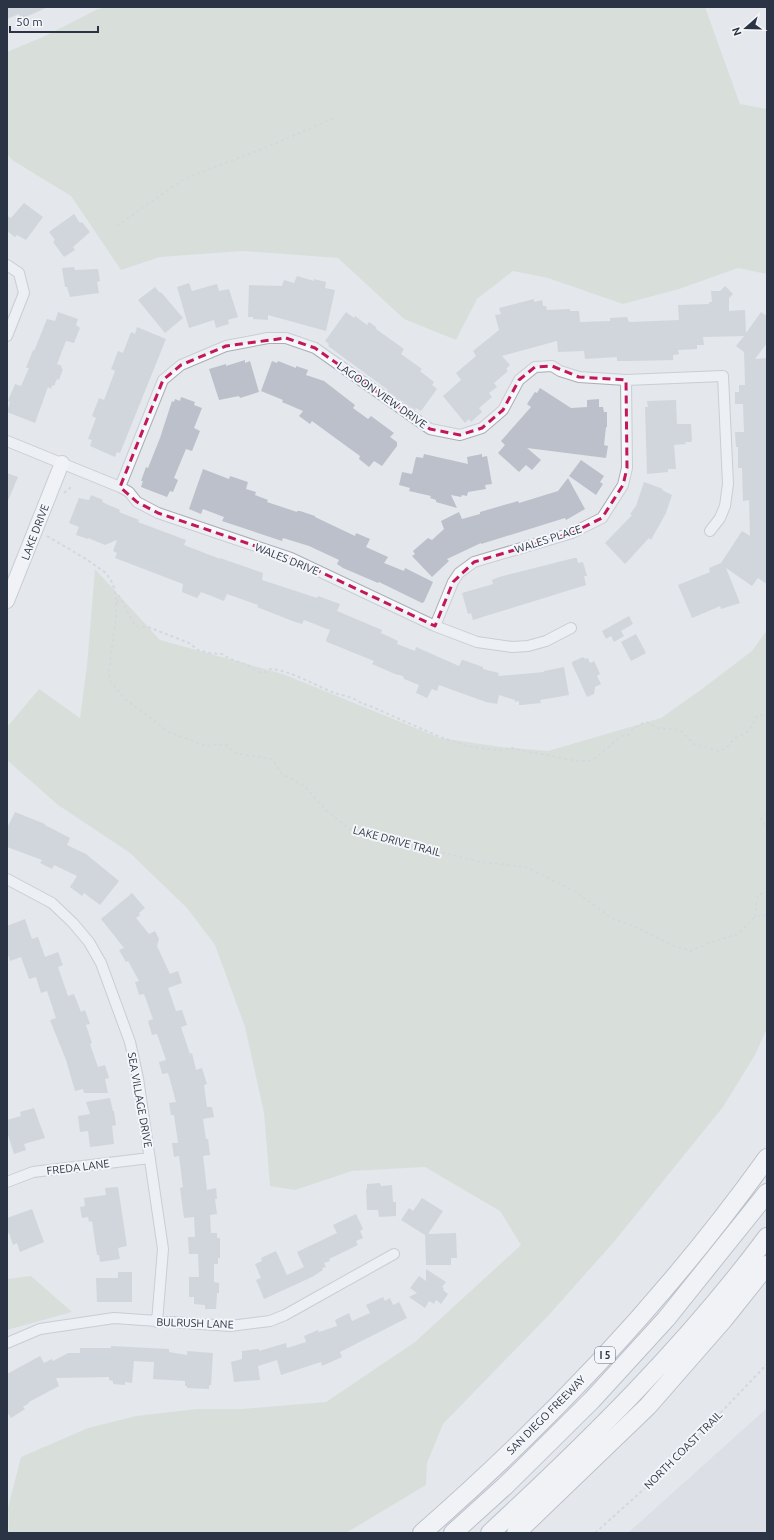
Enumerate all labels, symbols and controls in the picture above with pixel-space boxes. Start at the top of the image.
scale bar [10,8,98,34]
north arrow [726,8,766,48]
text: 50 m [16,15,43,28]
text: N [730,26,744,37]
street label: LAGOON VIEW DRIVE [335,359,429,431]
street label: LAKE DRIVE [19,502,51,562]
street label: WALES PLACE [513,523,583,555]
street label: WALES DRIVE [253,541,321,577]
street label: LAKE DRIVE TRAIL [352,824,443,859]
street label: SEA VILLAGE DRIVE [126,1051,154,1149]
street label: FREDA LANE [46,1157,110,1177]
street label: BULRUSH LANE [156,1316,234,1330]
road number: I 5 [595,1347,615,1363]
street label: SAN DIEGO FREEWAY [504,1373,588,1457]
street label: NORTH COAST TRAIL [642,1408,725,1491]

